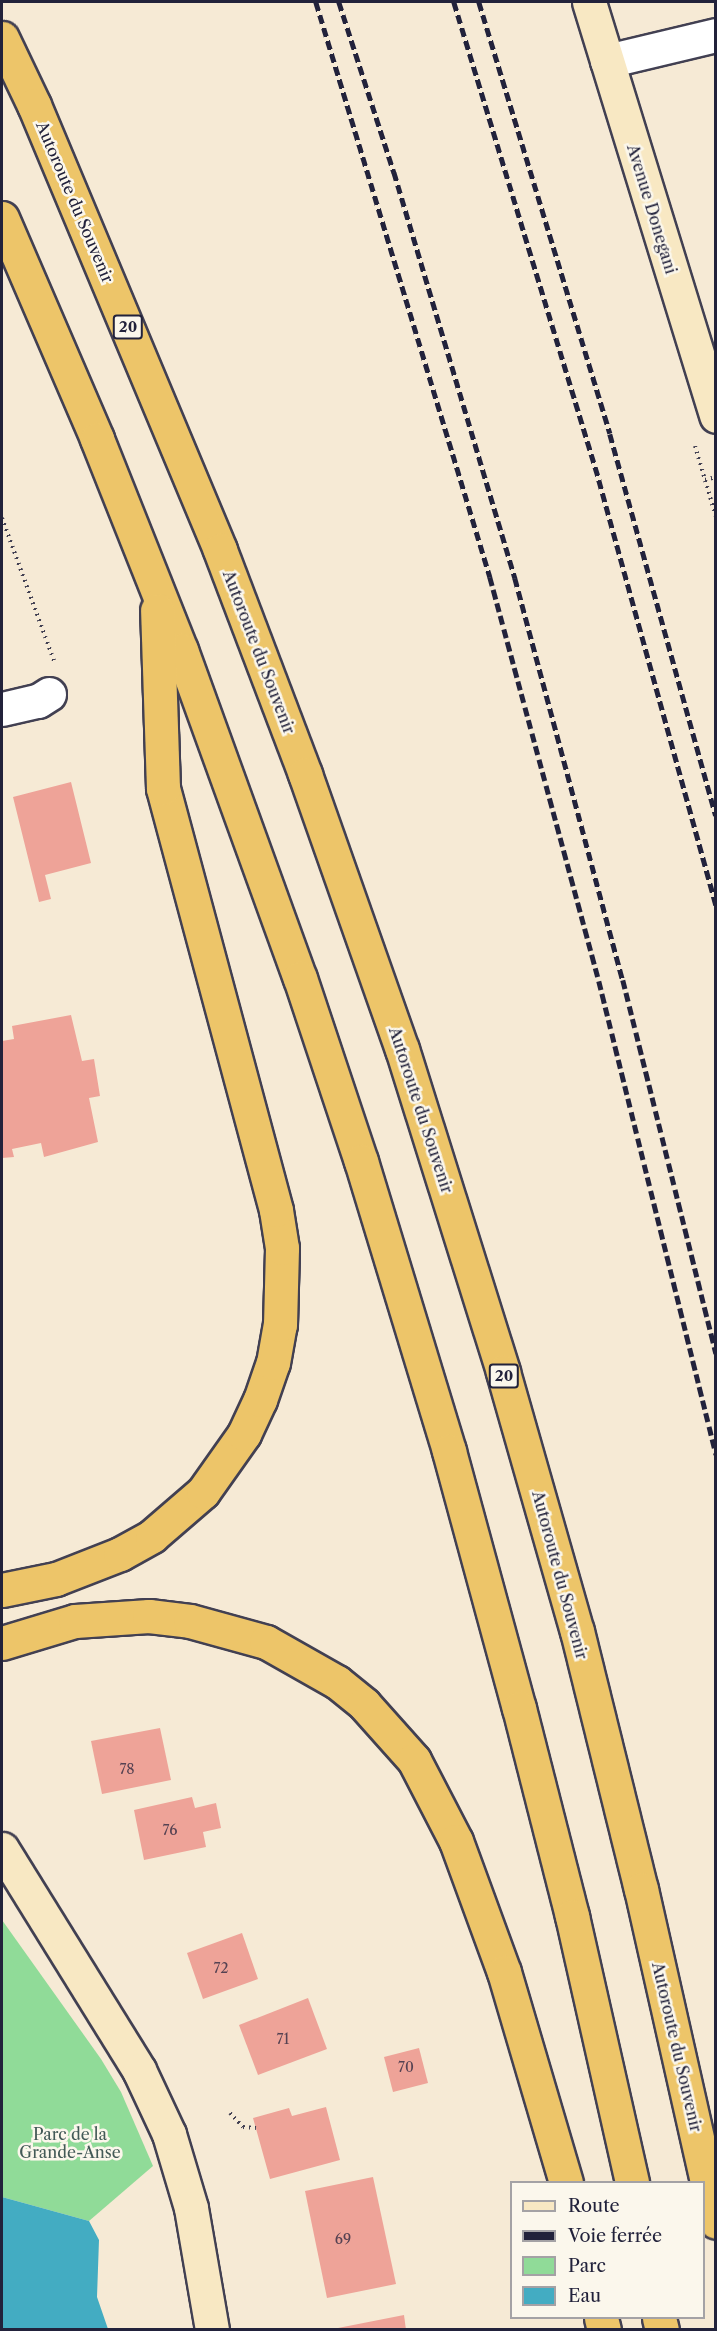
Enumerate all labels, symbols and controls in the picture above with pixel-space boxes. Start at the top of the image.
street label: Autoroute du Souvenir [32,118,118,286]
street label: Avenue Donegani [623,142,681,276]
road number: 20 [112,315,144,339]
street label: Autoroute du Souvenir [219,567,299,737]
street label: Autoroute du Souvenir [385,1024,457,1196]
road number: 20 [488,1364,520,1388]
street label: Autoroute du Souvenir [528,1489,592,1661]
house number: 78 [119,1761,135,1777]
house number: 76 [163,1822,177,1838]
house number: 72 [214,1960,228,1976]
street label: Autoroute du Souvenir [648,1960,706,2134]
house number: 71 [277,2031,289,2047]
house number: 70 [398,2059,414,2075]
park label: Parc de la Grande-Anse [19,2124,121,2162]
legend [510,2181,705,2319]
text: Route [568,2195,620,2217]
text: Voie ferrée [568,2225,662,2247]
house number: 69 [335,2231,351,2247]
text: Parc [568,2255,606,2277]
text: Eau [568,2285,601,2307]

